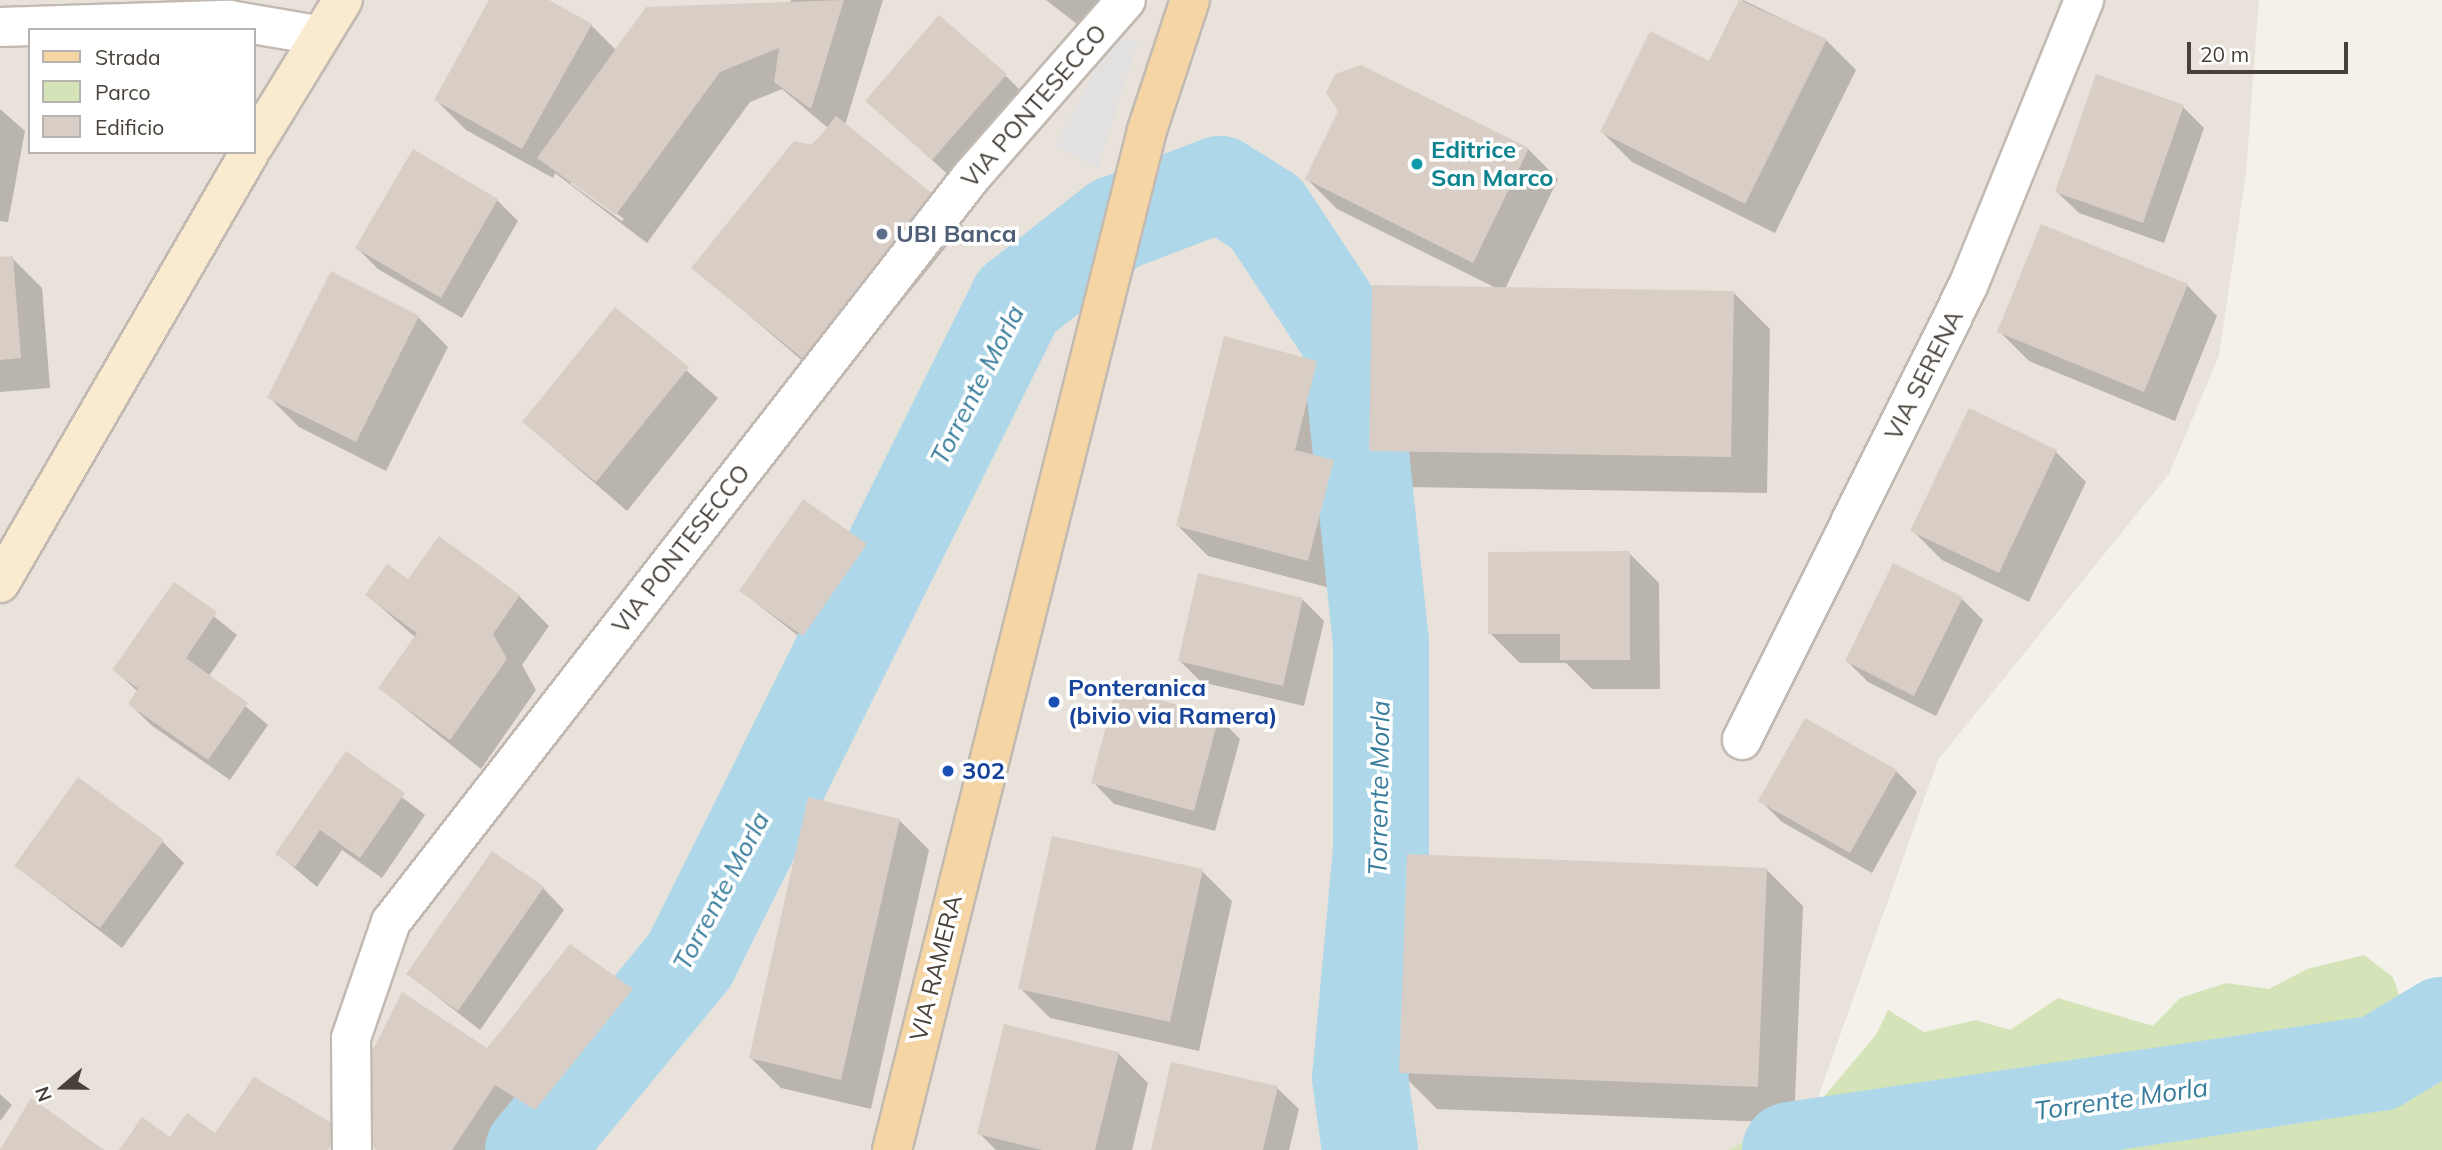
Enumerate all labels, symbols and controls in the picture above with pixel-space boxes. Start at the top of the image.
street label: VIA PONTESECCO [955,19,1113,193]
legend [28,28,256,154]
scale bar [2190,28,2351,72]
text: 20 m [2200,41,2249,67]
text: Strada [95,44,161,70]
text: Parco [95,79,150,105]
text: Edificio [95,114,164,140]
place label: Editrice San Marco [1431,136,1553,192]
marker: Editrice San Marco [1409,156,1425,172]
place label: UBI Banca [896,220,1017,248]
marker: UBI Banca [874,226,890,242]
water label: Torrente Morla [923,300,1031,470]
street label: VIA SERENA [1879,305,1969,445]
street label: VIA PONTESECCO [606,459,756,639]
place label: Ponteranica (bivio via Ramera) [1068,674,1278,730]
marker: Ponteranica (bivio via Ramera) [1046,694,1062,710]
water label: Torrente Morla [1362,700,1396,876]
place label: 302 [962,757,1005,785]
marker: 302 [940,763,956,779]
water label: Torrente Morla [666,806,776,976]
street label: VIA RAMERA [904,892,968,1044]
north arrow [28,1052,98,1122]
water label: Torrente Morla [2032,1071,2210,1127]
text: N [30,1083,57,1105]

